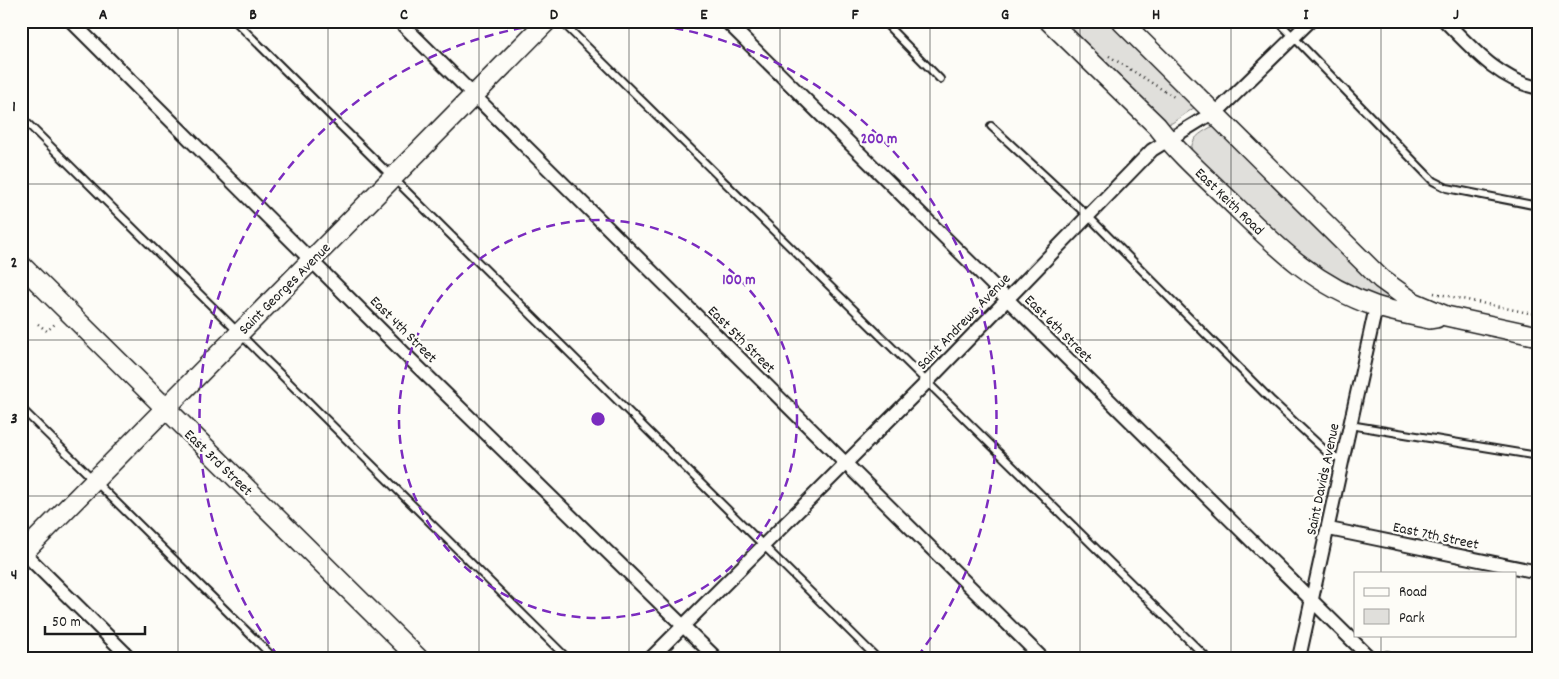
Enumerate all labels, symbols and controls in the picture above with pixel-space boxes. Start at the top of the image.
text: A [99,4,108,27]
text: B [249,4,257,27]
text: C [400,4,408,27]
text: D [550,4,559,27]
text: E [700,4,708,27]
text: F [851,4,859,27]
text: G [1001,4,1009,27]
text: H [1152,4,1160,27]
text: I [1304,4,1310,27]
text: J [1453,4,1459,27]
text: 1 [12,96,16,119]
text: 200 m [861,129,897,151]
street label: East Keith Road [1189,164,1268,241]
street label: Saint Georges Avenue [234,238,337,341]
text: 2 [11,252,18,275]
street label: Saint Andrews Avenue [912,269,1017,376]
text: 100 m [722,270,756,292]
street label: East 6th Street [1018,290,1097,369]
street label: East 4th Street [364,292,442,370]
street label: East 5th Street [702,301,780,380]
text: 3 [10,408,18,431]
centre of rings [589,410,607,428]
street label: Saint Davids Avenue [1301,421,1347,537]
street label: East 3rd Street [178,425,257,502]
street label: East 7th Street [1391,517,1481,557]
text: 4 [11,564,17,587]
legend [1354,572,1516,636]
text: Road [1399,582,1427,604]
scale bar [45,604,145,636]
text: Park [1399,608,1425,630]
text: 50 m [52,612,81,634]

